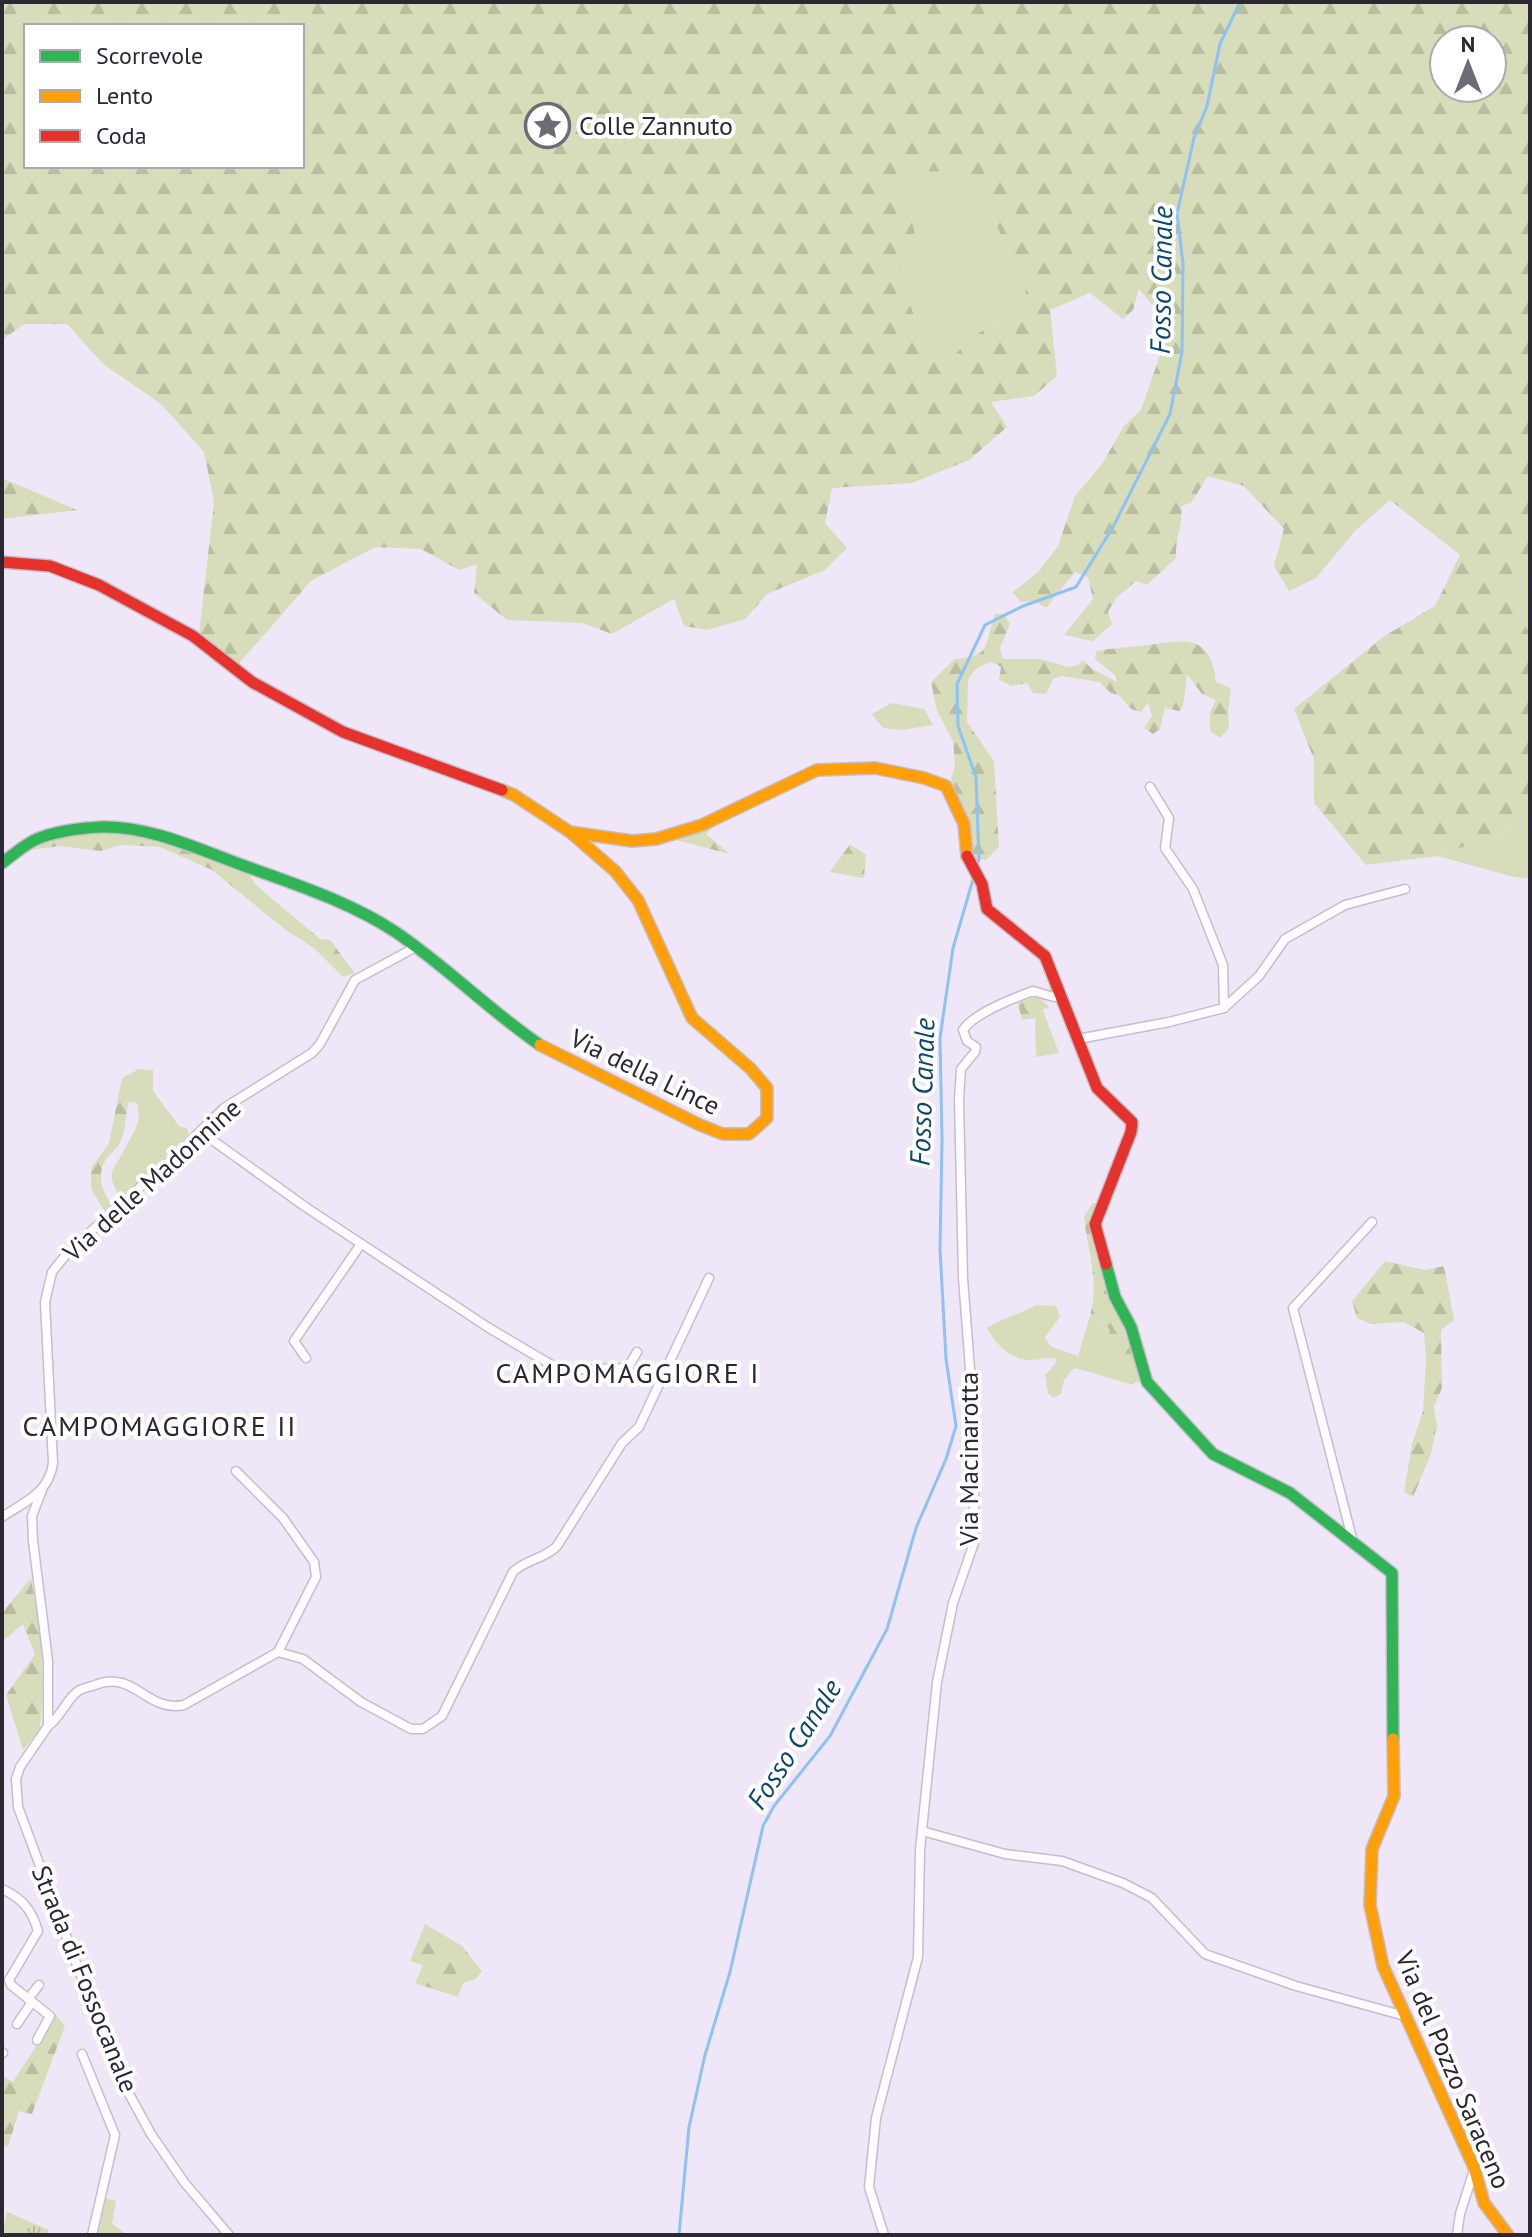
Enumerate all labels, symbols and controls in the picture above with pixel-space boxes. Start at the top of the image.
legend [24,24,304,168]
north arrow [1428,24,1508,104]
text: N [1461,30,1475,58]
text: Scorrevole [96,40,203,71]
text: Lento [96,80,153,111]
place icon: Colle Zannuto [524,102,572,150]
place label: Colle Zannuto [579,109,733,142]
text: Coda [96,120,147,151]
water label: Fosso Canale [1141,206,1180,354]
water label: Fosso Canale [900,1017,943,1167]
street label: Via della Lince [564,1021,726,1122]
street label: Via delle Madonnine [55,1091,248,1269]
district label: CAMPOMAGGIORE I [496,1354,760,1391]
street label: Via Macinarotta [952,1372,985,1547]
district label: CAMPOMAGGIORE II [23,1407,297,1444]
water label: Fosso Canale [738,1672,849,1816]
street label: Strada di Fossocanale [25,1861,146,2097]
street label: Via del Pozzo Saraceno [1388,1945,1518,2194]

